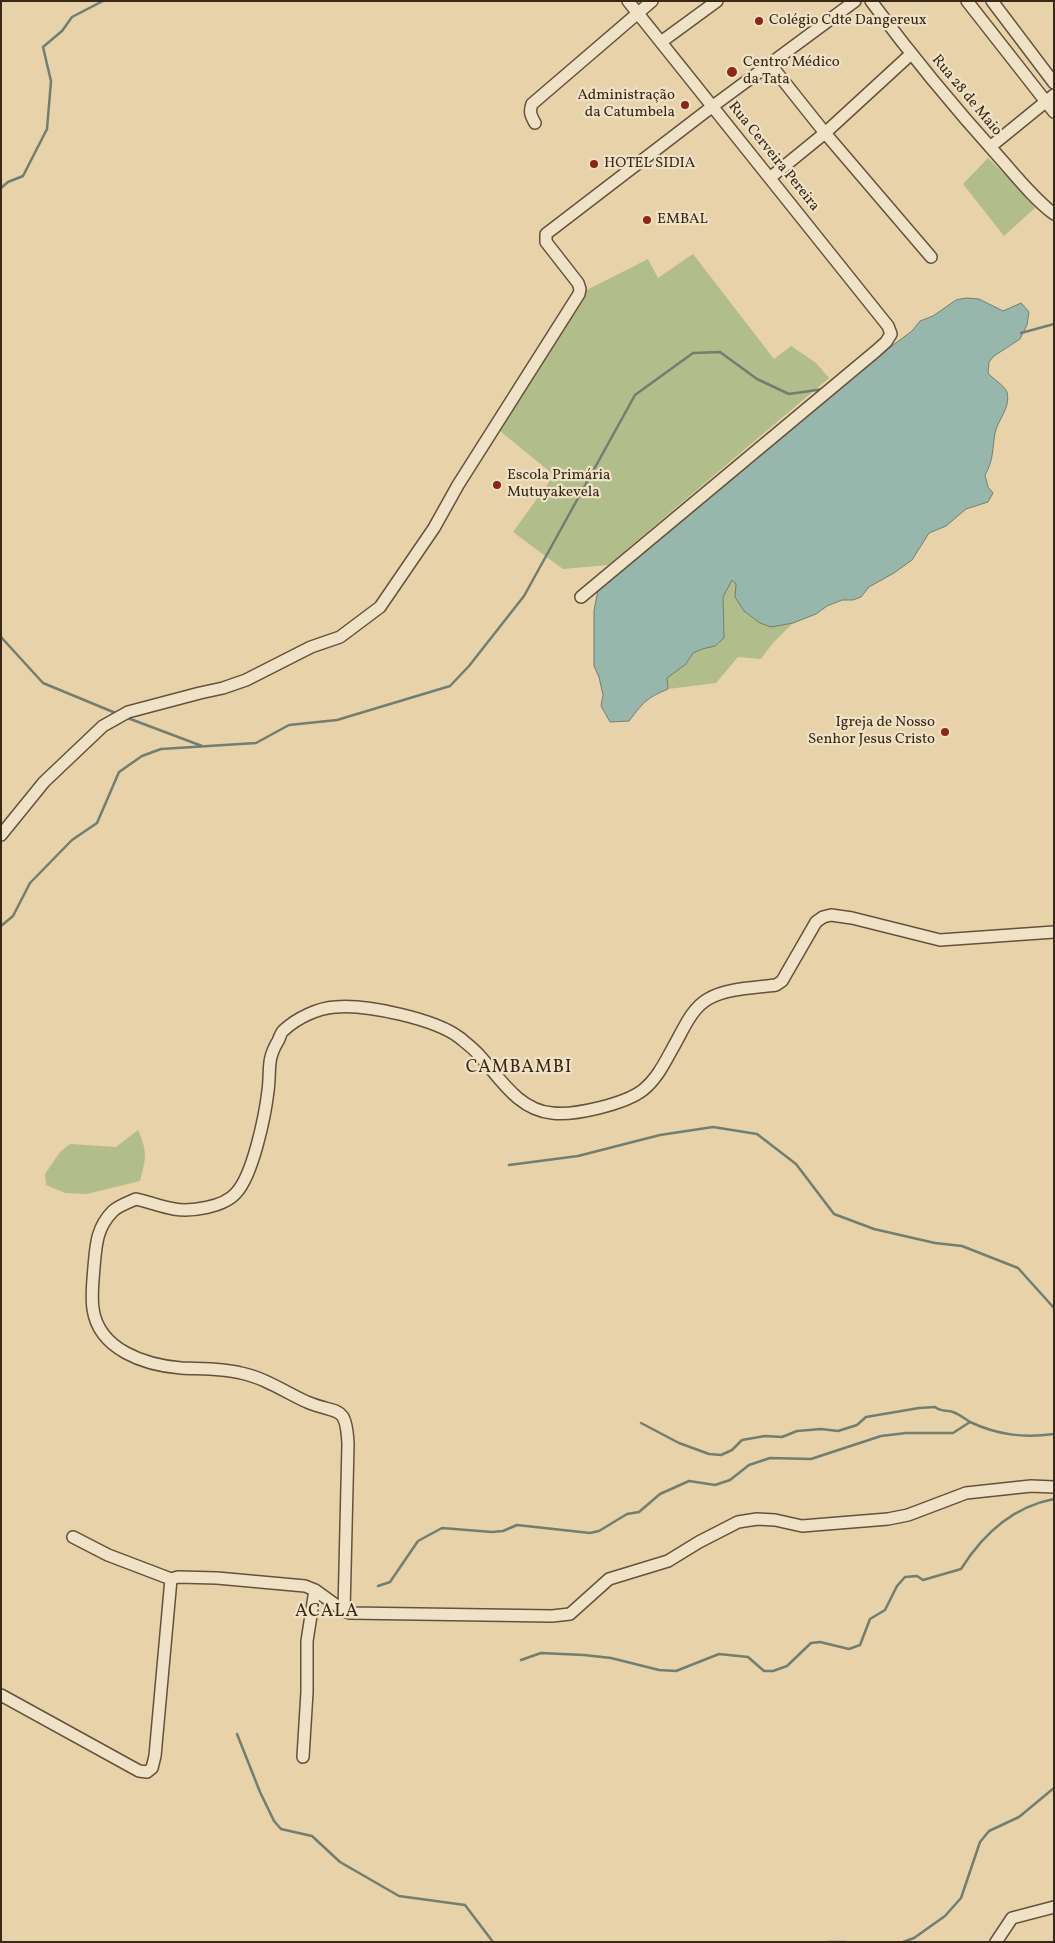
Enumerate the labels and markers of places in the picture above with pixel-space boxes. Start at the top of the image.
place label: Colégio Cdte Dangereux [769,12,927,30]
marker: Colégio Cdte Dangereux [753,15,765,27]
place label: Centro Médico da Tata [743,54,840,89]
marker: Centro Médico da Tata [725,65,739,79]
place label: Administração da Catumbela [577,87,675,122]
marker: Administração da Catumbela [679,99,691,111]
place label: HOTEL SIDIA [604,155,695,173]
marker: HOTEL SIDIA [588,158,600,170]
place label: EMBAL [657,211,708,229]
marker: EMBAL [641,214,653,226]
place label: Escola Primária Mutuyakevela [507,467,610,502]
marker: Escola Primária Mutuyakevela [491,479,503,491]
place label: Igreja de Nosso Senhor Jesus Cristo [808,714,935,749]
marker: Igreja de Nosso Senhor Jesus Cristo [939,726,951,738]

